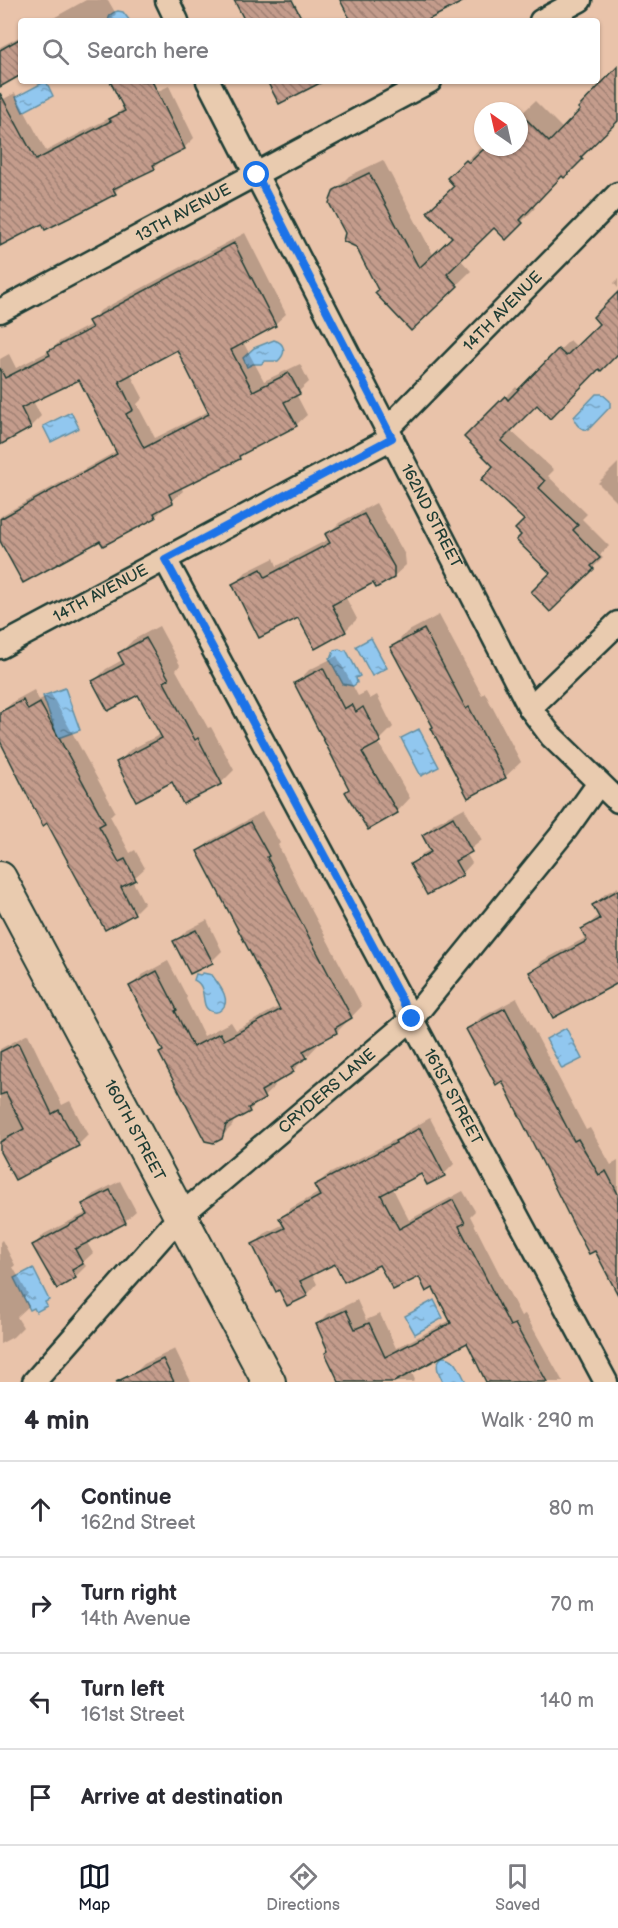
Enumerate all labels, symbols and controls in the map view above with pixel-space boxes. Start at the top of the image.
search box [18,18,600,84]
icon: search [39,35,72,68]
text: Search here [87,38,209,65]
north arrow [474,102,528,156]
route start [243,161,269,187]
street label: 13TH AVENUE [133,180,234,246]
street label: 14TH AVENUE [459,267,546,355]
street label: 162ND STREET [397,461,466,572]
street label: 14TH AVENUE [50,560,151,626]
route end [398,1005,424,1031]
street label: CRYDERS LANE [275,1045,379,1138]
street label: 161ST STREET [420,1045,487,1148]
street label: 160TH STREET [100,1076,170,1184]
text: 4 min [24,1406,89,1437]
text: Walk · 290 m [481,1409,594,1433]
text: Continue [81,1484,171,1511]
icon: ahead [24,1493,57,1526]
text: 80 m [549,1497,594,1521]
text: 162nd Street [81,1511,195,1535]
text: Turn right [81,1580,177,1607]
icon: right [24,1589,57,1622]
text: 70 m [550,1593,594,1617]
text: 14th Avenue [81,1607,191,1631]
text: Turn left [81,1676,165,1703]
icon: left [24,1685,57,1718]
text: 140 m [540,1689,594,1713]
text: 161st Street [81,1703,185,1727]
icon: arrive [24,1781,57,1814]
text: Arrive at destination [81,1784,283,1811]
tab: Map [78,1860,111,1915]
tab: Directions [266,1860,340,1915]
tab: Saved [495,1860,540,1915]

